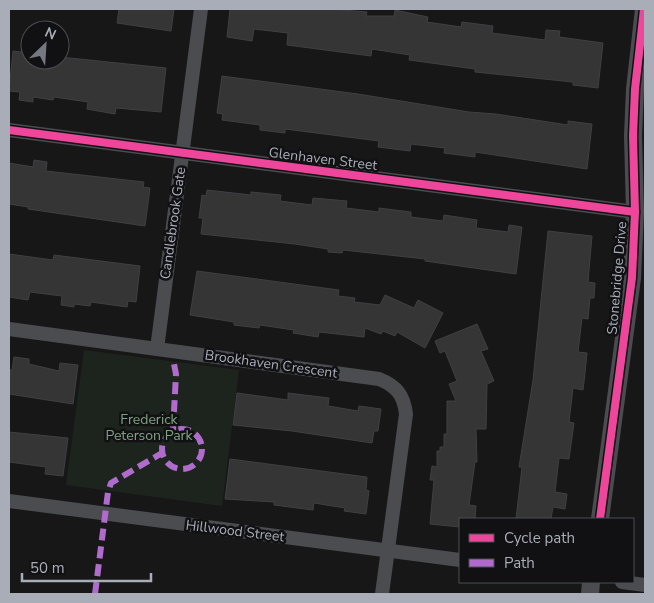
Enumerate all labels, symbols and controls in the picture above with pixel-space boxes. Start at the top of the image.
north arrow [20,20,70,70]
text: N [42,23,59,44]
street label: Glenhaven Street [268,143,378,175]
street label: Candlebrook Gate [156,166,190,280]
street label: Stonebridge Drive [603,221,631,335]
street label: Brookhaven Crescent [204,345,339,383]
park label: Frederick Peterson Park [105,410,194,445]
street label: Hillwood Street [185,516,285,546]
legend [459,518,634,583]
text: Cycle path [504,528,575,548]
scale bar [22,550,151,582]
text: Path [504,553,535,573]
text: 50 m [30,558,65,578]

